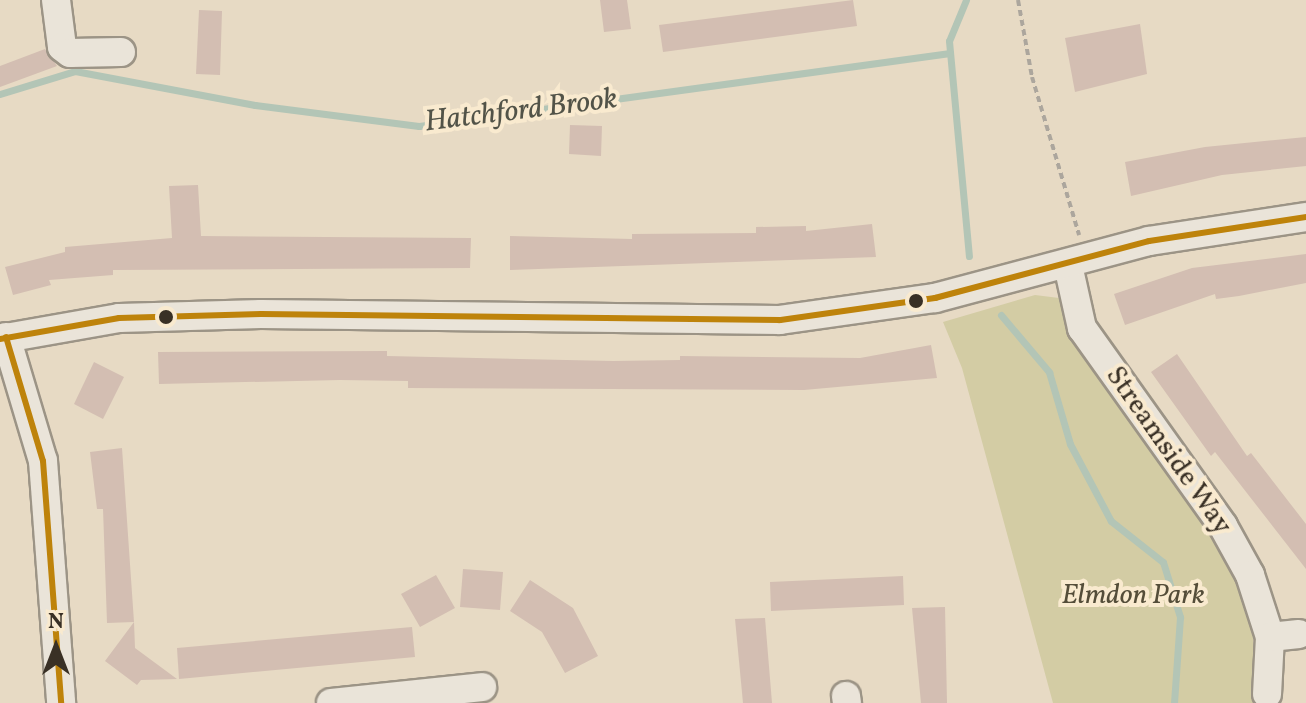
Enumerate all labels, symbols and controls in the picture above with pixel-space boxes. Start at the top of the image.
water label: Hatchford Brook [423,81,619,141]
unlabelled marker [908,293,924,309]
unlabelled marker [158,309,174,325]
street label: Streamside Way [1097,360,1239,542]
park label: Elmdon Park [1061,579,1205,613]
north arrow [16,607,96,687]
text: N [48,607,64,638]

